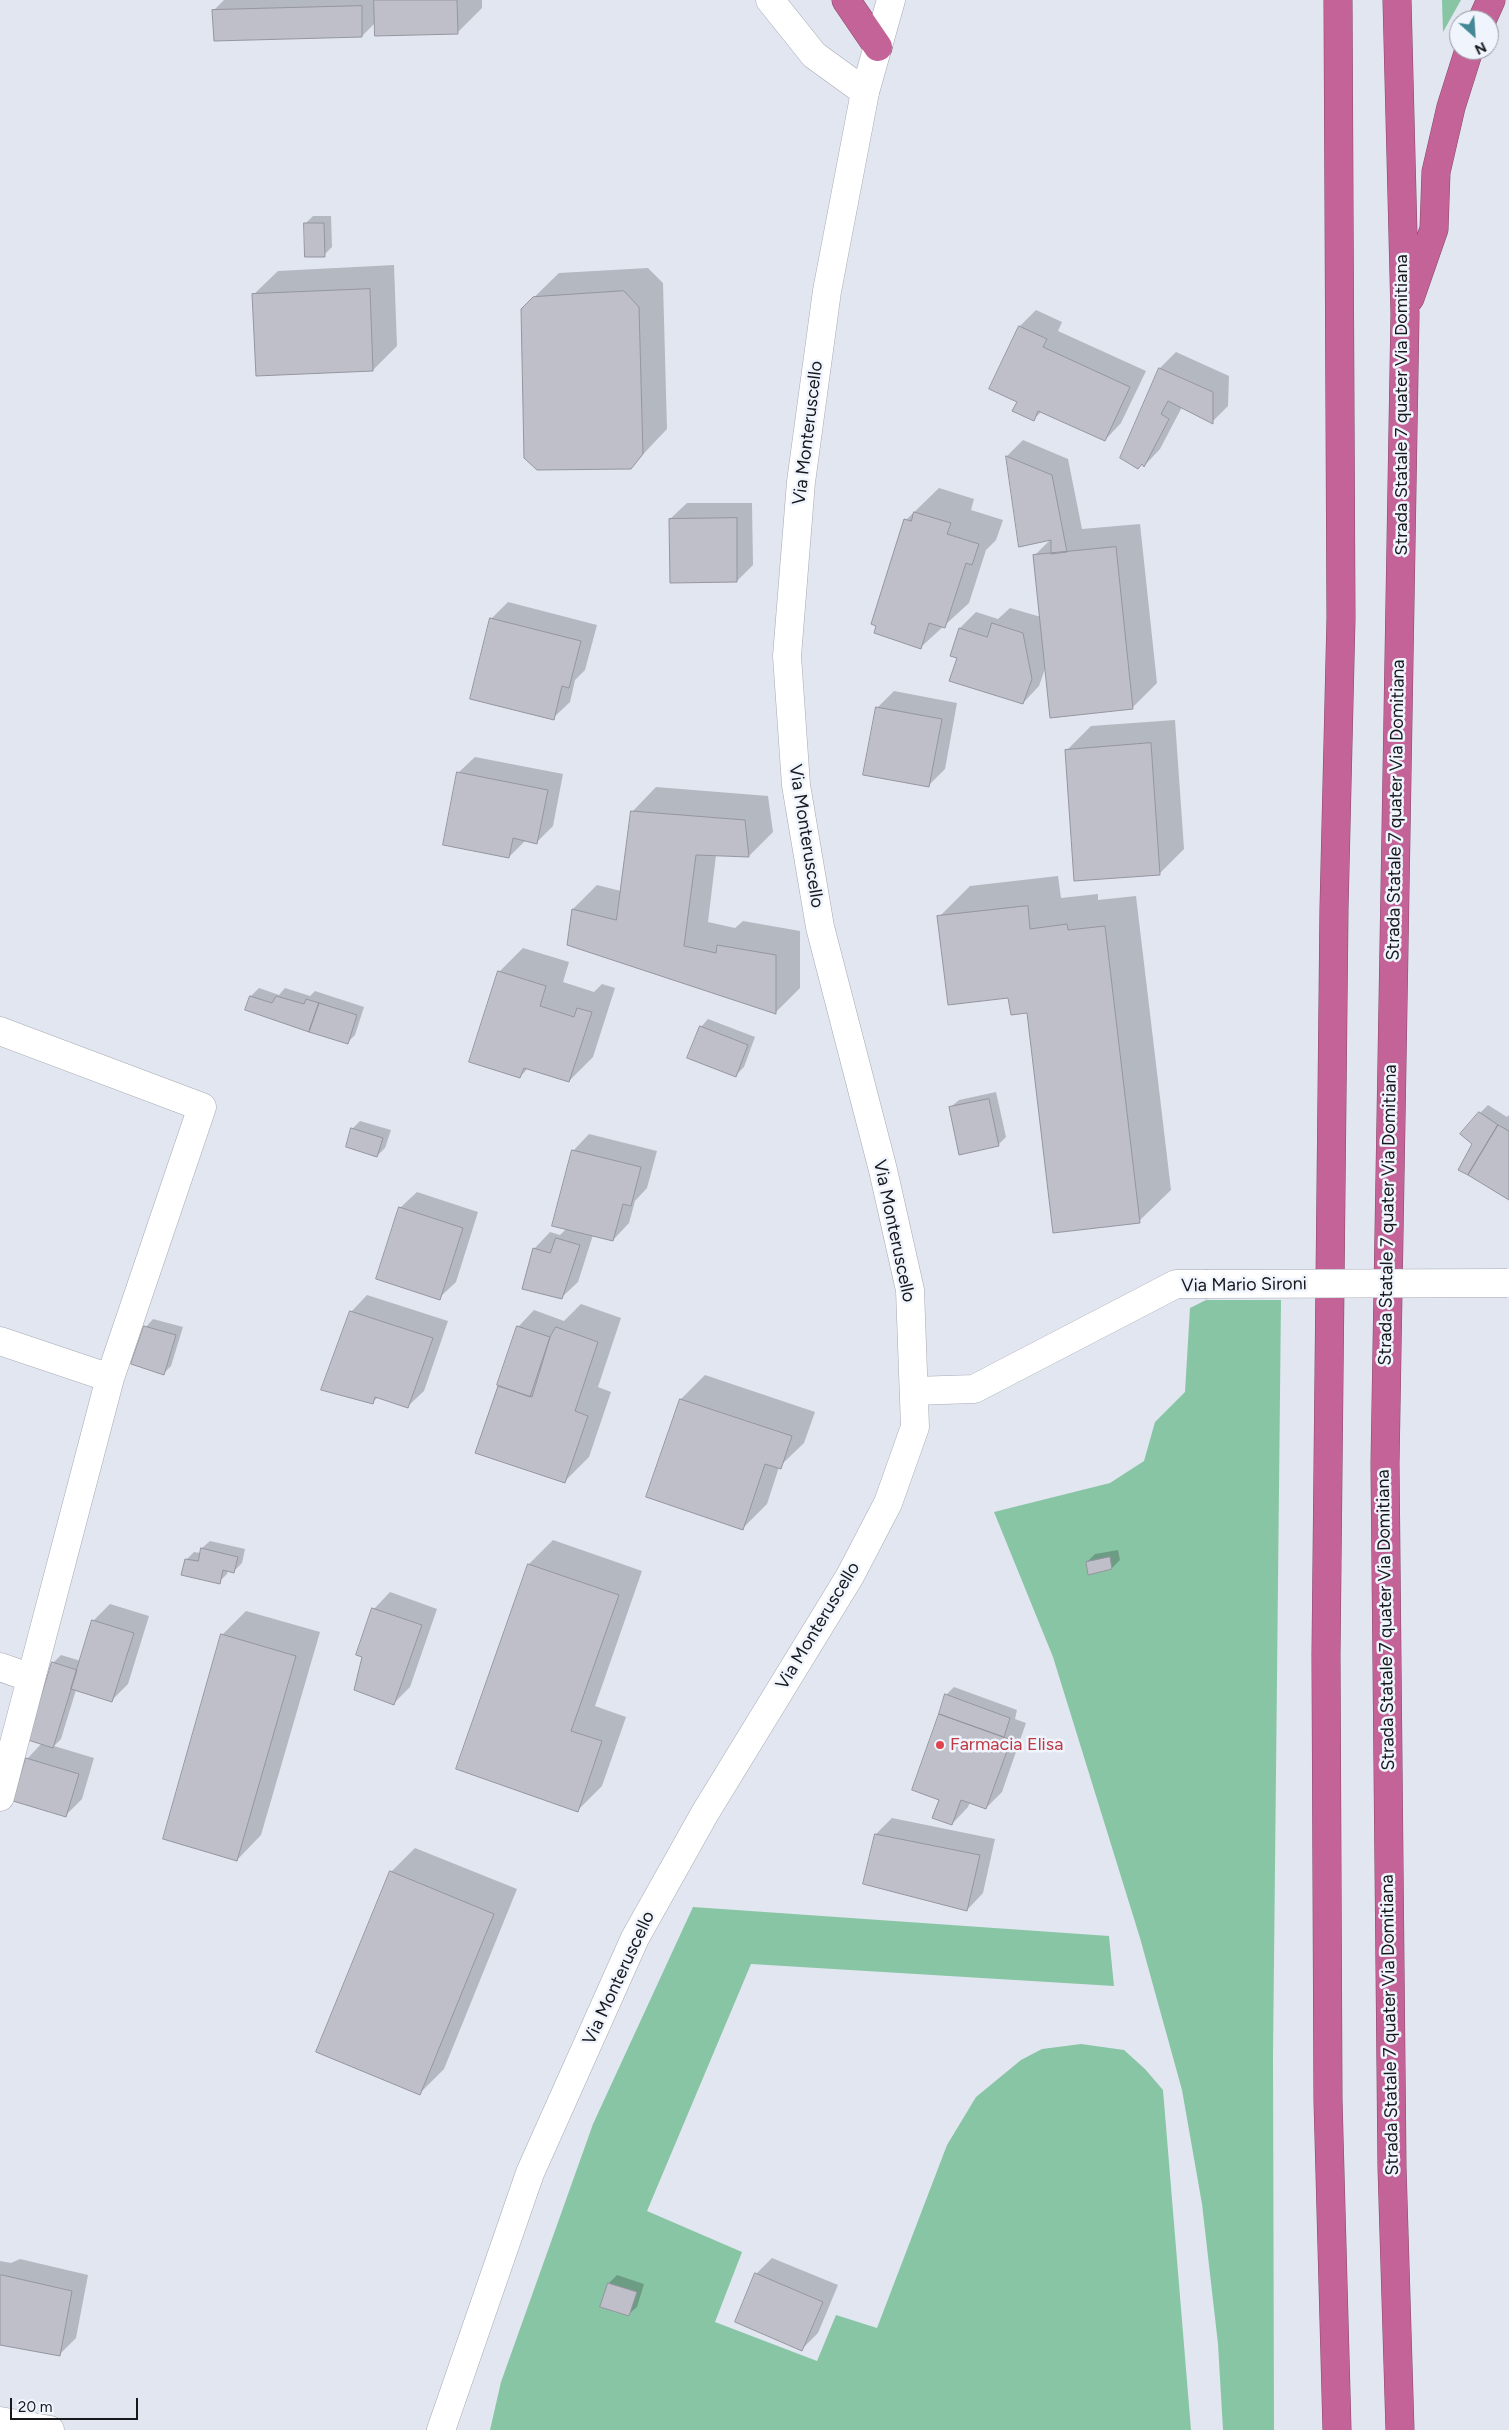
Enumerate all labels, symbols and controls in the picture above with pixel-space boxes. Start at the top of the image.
north arrow [1449,10,1499,60]
text: N [1472,38,1489,58]
street label: Strada Statale 7 quater Via Domitiana [1391,254,1413,556]
street label: Via Monteruscello [788,360,828,506]
street label: Strada Statale 7 quater Via Domitiana [1383,659,1409,961]
street label: Via Monteruscello [784,763,828,909]
street label: Strada Statale 7 quater Via Domitiana [1375,1064,1401,1366]
street label: Via Monteruscello [868,1158,920,1304]
street label: Via Mario Sironi [1181,1273,1307,1297]
street label: Strada Statale 7 quater Via Domitiana [1373,1469,1399,1771]
street label: Via Monteruscello [771,1558,865,1694]
place label: Farmacia Elisa [950,1734,1063,1756]
marker: Farmacia Elisa [934,1739,946,1751]
street label: Strada Statale 7 quater Via Domitiana [1377,1874,1403,2176]
street label: Via Monteruscello [579,1908,659,2048]
scale bar [12,2388,140,2420]
text: 20 m [18,2398,52,2416]

